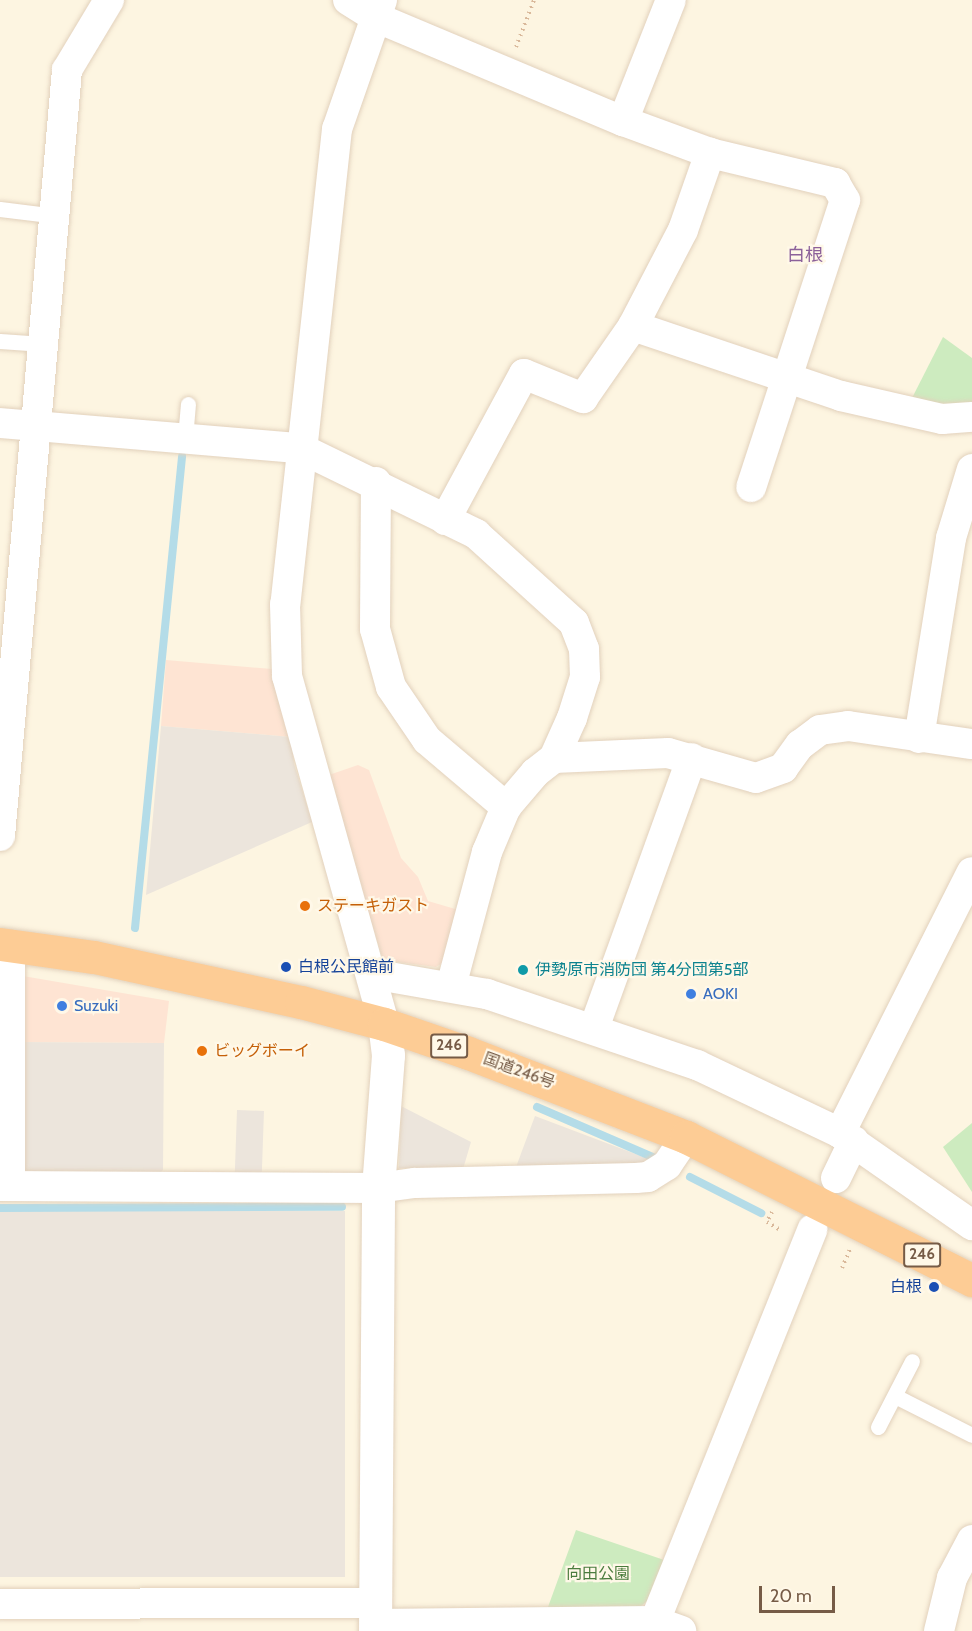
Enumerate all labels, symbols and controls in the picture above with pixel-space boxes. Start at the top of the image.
district label: 白根 [787,244,823,266]
place label: ステーキガスト [317,896,429,916]
marker: ステーキガスト [298,899,312,913]
place label: 白根公民館前 [298,957,394,977]
marker: 白根公民館前 [279,960,293,974]
place label: 伊勢原市消防団 第4分団第5部 [535,960,749,980]
marker: 伊勢原市消防団 第4分団第5部 [516,963,530,977]
place label: AOKI [703,984,738,1004]
marker: AOKI [684,987,698,1001]
place label: Suzuki [74,996,118,1016]
marker: Suzuki [55,999,69,1013]
road number: 246 [430,1034,468,1058]
place label: ビッグボーイ [214,1041,310,1061]
marker: ビッグボーイ [195,1044,209,1058]
street label: 国道246号 [481,1049,557,1093]
road number: 246 [902,1243,942,1267]
place label: 白根 [890,1277,922,1297]
marker: 白根 [927,1280,941,1294]
park label: 向田公園 [566,1564,630,1584]
scale bar [762,1574,838,1612]
text: 20 m [770,1585,812,1607]

